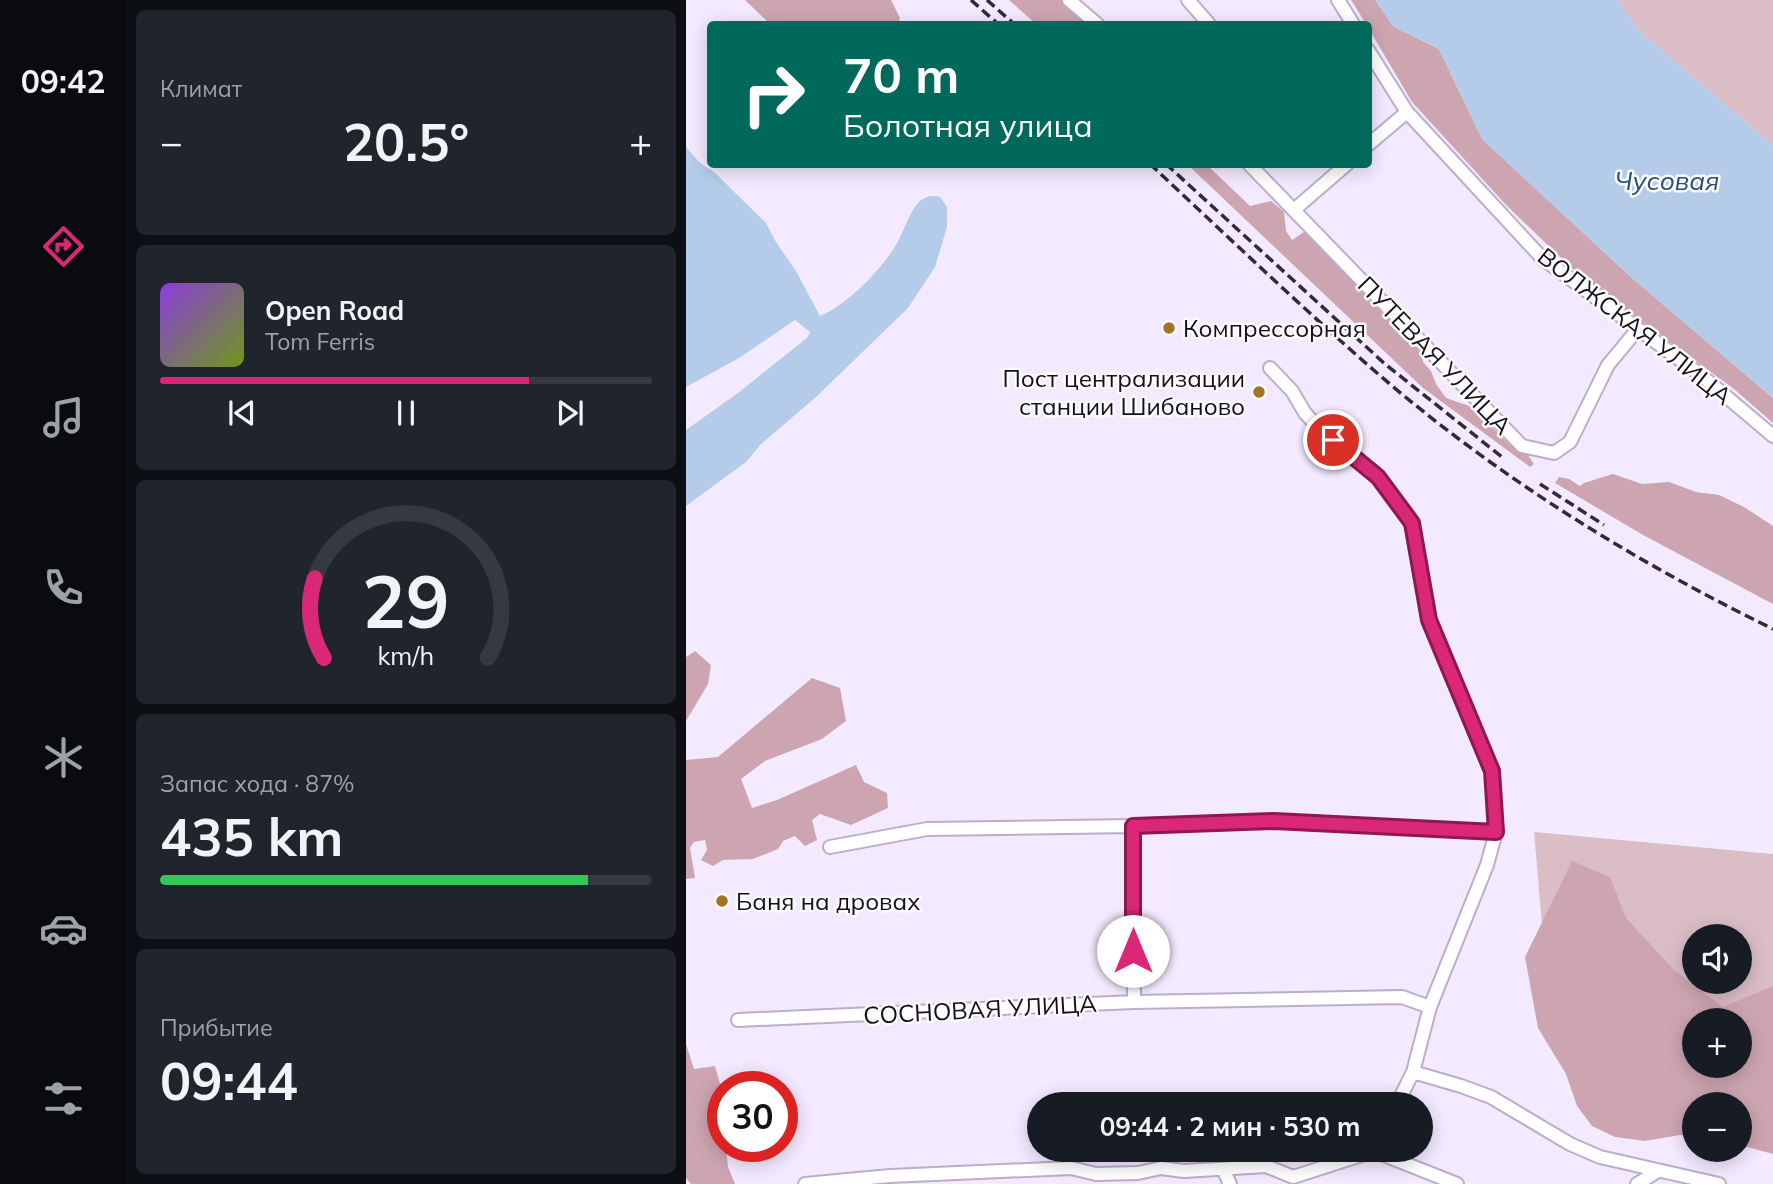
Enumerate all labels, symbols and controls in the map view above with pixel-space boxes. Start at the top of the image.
text: 70 m [843,44,959,105]
icon: right [728,49,819,140]
text: 09:42 [21,61,105,101]
text: Климат [160,74,242,103]
text: Болотная улица [843,105,1093,145]
text: 20.5° [343,109,469,174]
text: − [160,118,183,166]
text: + [629,118,652,166]
water label: Чусовая [1615,164,1719,197]
icon: directions [39,222,88,271]
street label: ВОЛЖСКАЯ УЛИЦА [1532,241,1738,411]
street label: ПУТЕВАЯ УЛИЦА [1352,270,1518,441]
text: Open Road [265,294,404,327]
place label: Компрессорная [1183,313,1366,343]
marker: Компрессорная [1161,320,1177,336]
text: Tom Ferris [265,327,375,356]
place label: Пост централизации станции Шибаново [1002,363,1245,421]
marker: Пост централизации станции Шибаново [1251,384,1267,400]
icon: music [39,393,88,442]
icon: previous [223,394,261,432]
icon: pause [387,394,425,432]
icon: next [551,394,589,432]
pin [1303,410,1363,470]
icon: arrive [1314,421,1352,459]
text: 29 [362,555,450,646]
icon: phone [39,563,88,612]
text: km/h [378,640,434,671]
icon: climate [39,733,88,782]
text: Запас хода · 87% [160,769,355,798]
text: 435 km [160,804,343,869]
place label: Баня на дровах [736,886,920,916]
marker: Баня на дровах [714,893,730,909]
icon: car [39,904,88,953]
position arrow [1096,914,1170,988]
map controls [1682,924,1752,1162]
button: sound [1682,924,1752,994]
street label: СОСНОВАЯ УЛИЦА [863,988,1098,1030]
button: + [1682,1008,1752,1078]
text: Прибытие [160,1013,273,1042]
text: 09:44 [160,1048,298,1113]
speed limit sign: 30 [707,1071,798,1162]
icon: filters [39,1074,88,1123]
button: − [1682,1092,1752,1162]
text: 09:44 · 2 мин · 530 m [1100,1110,1360,1143]

